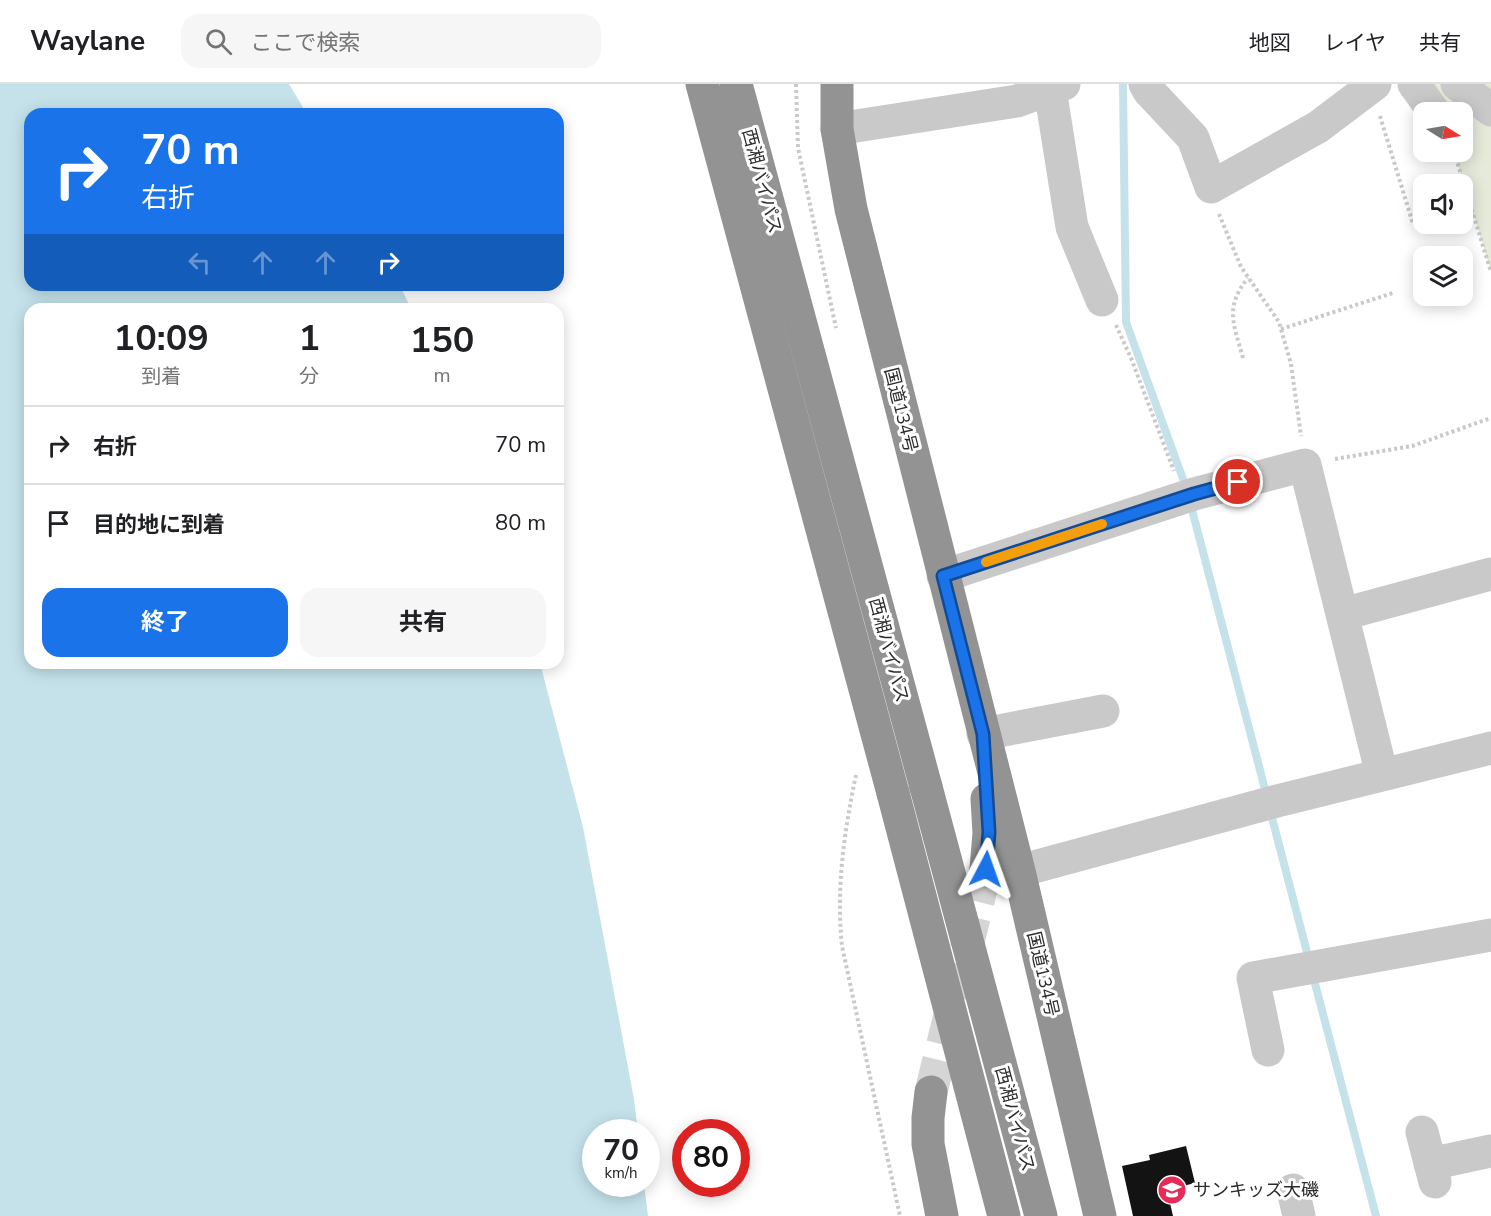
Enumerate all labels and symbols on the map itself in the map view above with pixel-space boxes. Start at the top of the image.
north arrow [1413,102,1473,162]
street label: 西湘バイパス [736,126,788,236]
street label: 国道134号 [879,365,923,455]
pin [1212,456,1263,507]
street label: 西湘バイパス [863,595,915,705]
position arrow [954,837,1018,901]
street label: 国道134号 [1022,929,1064,1019]
street label: 西湘バイパス [989,1064,1041,1174]
speed limit sign: 80 [672,1119,750,1197]
school or university icon: サンキッズ大磯 [1156,1174,1188,1206]
place label: サンキッズ大磯 [1193,1178,1319,1202]

